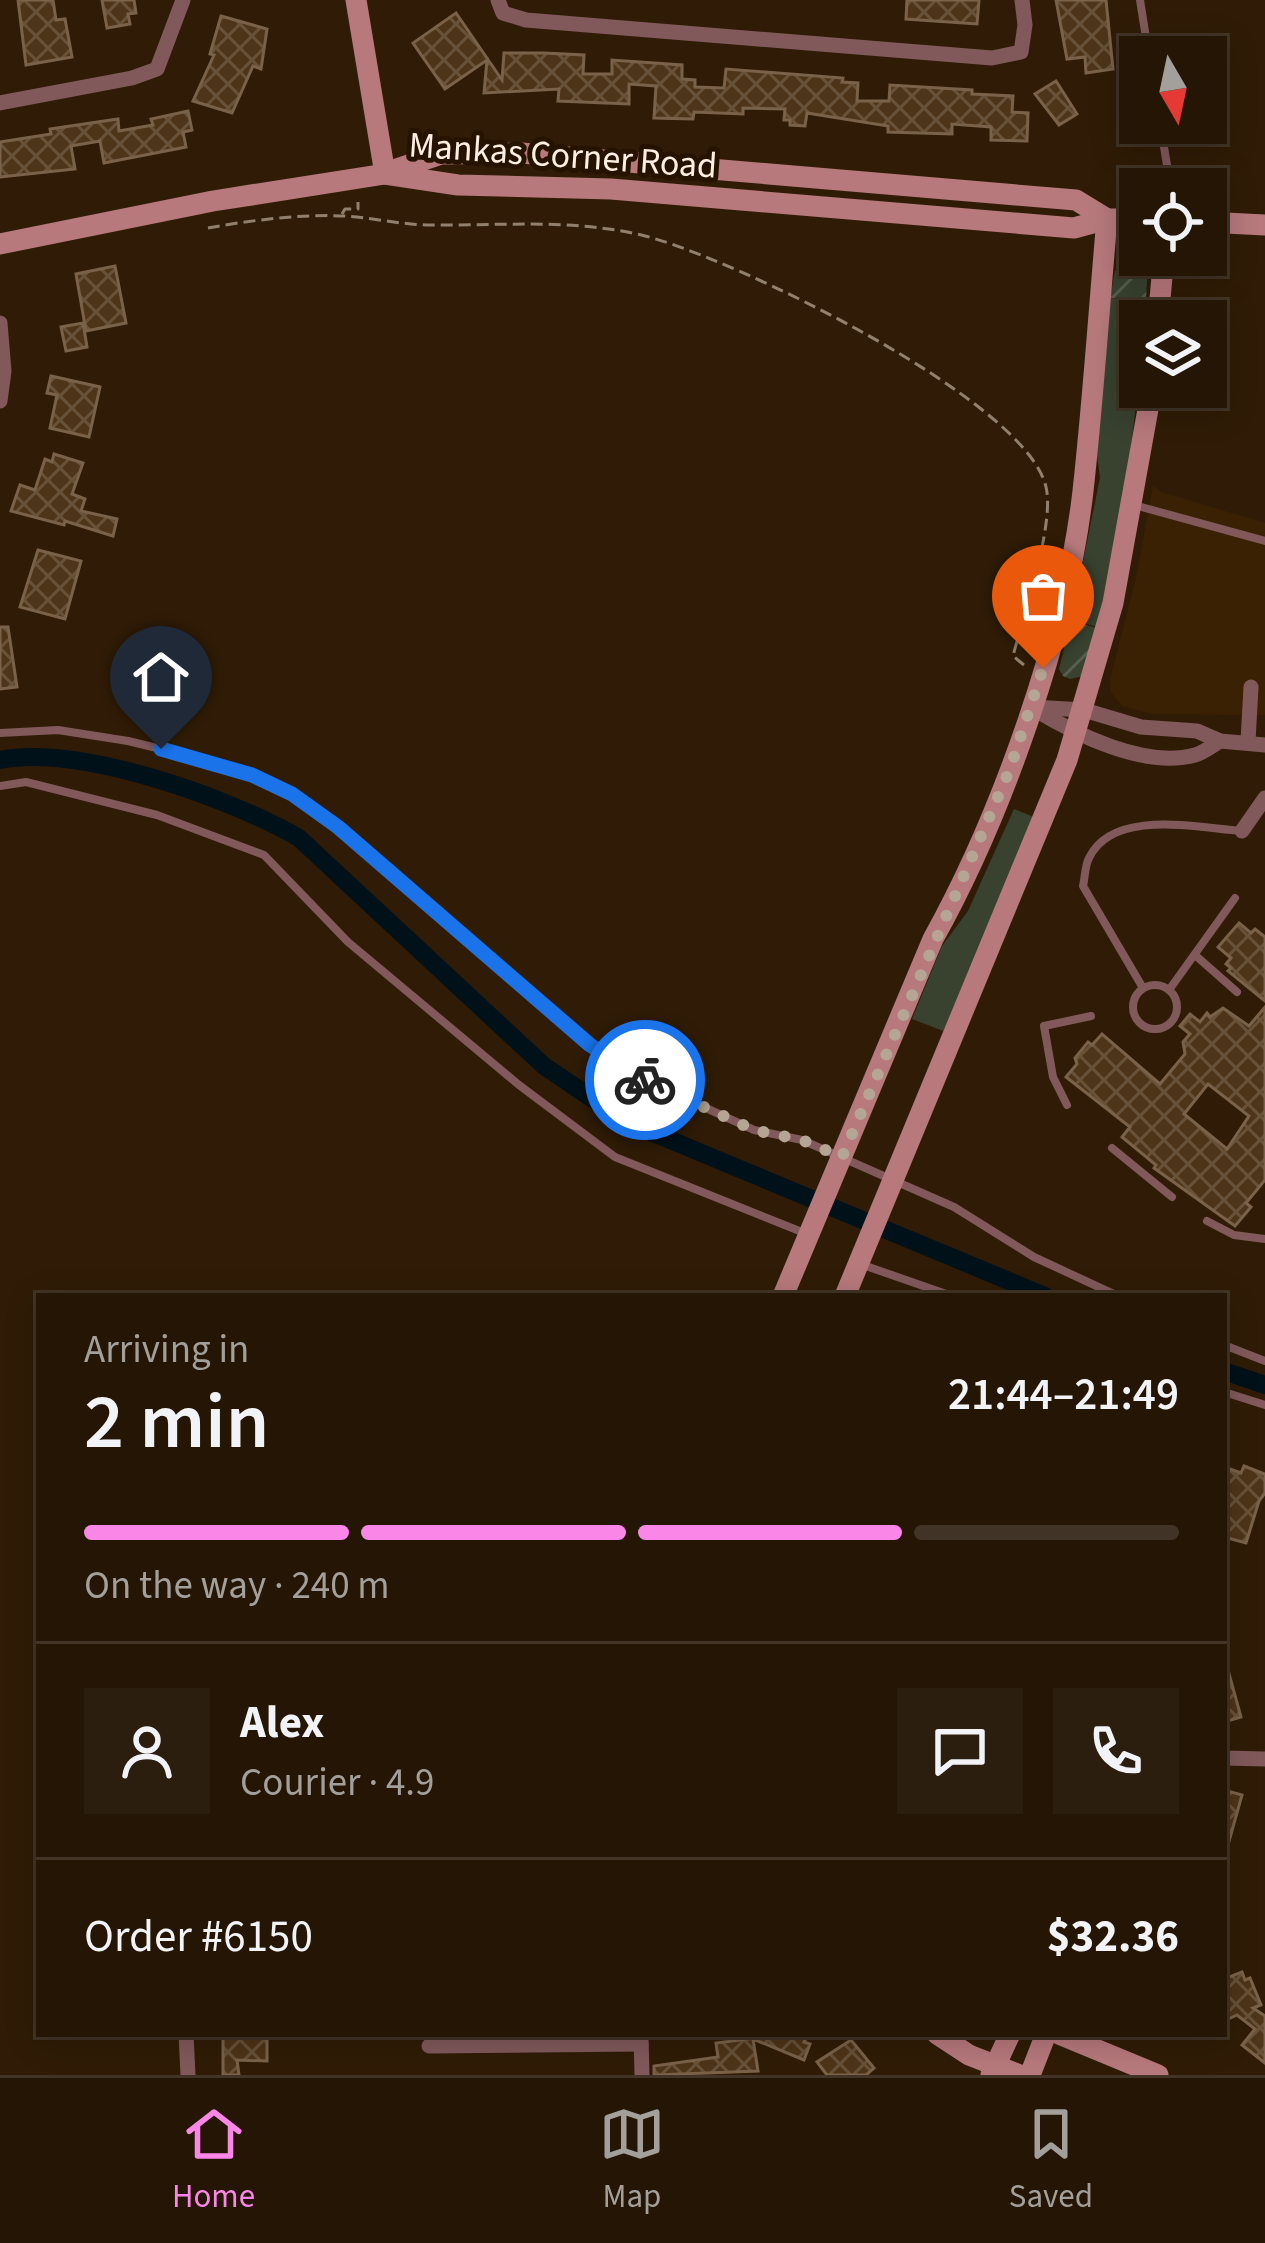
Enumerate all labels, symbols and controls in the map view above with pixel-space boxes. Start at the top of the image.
north arrow [1119,36,1227,144]
map controls [1119,36,1227,408]
street label: Mankas Corner Road [407,119,719,192]
button: locate [1119,168,1227,276]
button: layers [1119,300,1227,408]
pin [992,545,1094,668]
icon: bag [1010,563,1076,629]
pin [110,626,212,749]
icon: home [128,644,194,710]
courier [585,1020,705,1140]
icon: bike [612,1047,678,1113]
text: Arriving in [84,1322,249,1378]
text: 21:44–21:49 [948,1363,1179,1427]
text: 2 min [84,1367,269,1478]
text: On the way · 240 m [84,1558,390,1614]
button: person [84,1688,210,1814]
button: chat [897,1688,1023,1814]
button: phone [1053,1688,1179,1814]
text: Alex [240,1691,324,1755]
text: Courier · 4.9 [240,1755,434,1811]
text: Order #6150 [84,1905,313,1969]
text: $32.36 [1047,1905,1179,1969]
tab: Home [172,2101,255,2220]
tab: Map [599,2101,665,2220]
tab: Saved [1009,2101,1093,2220]

